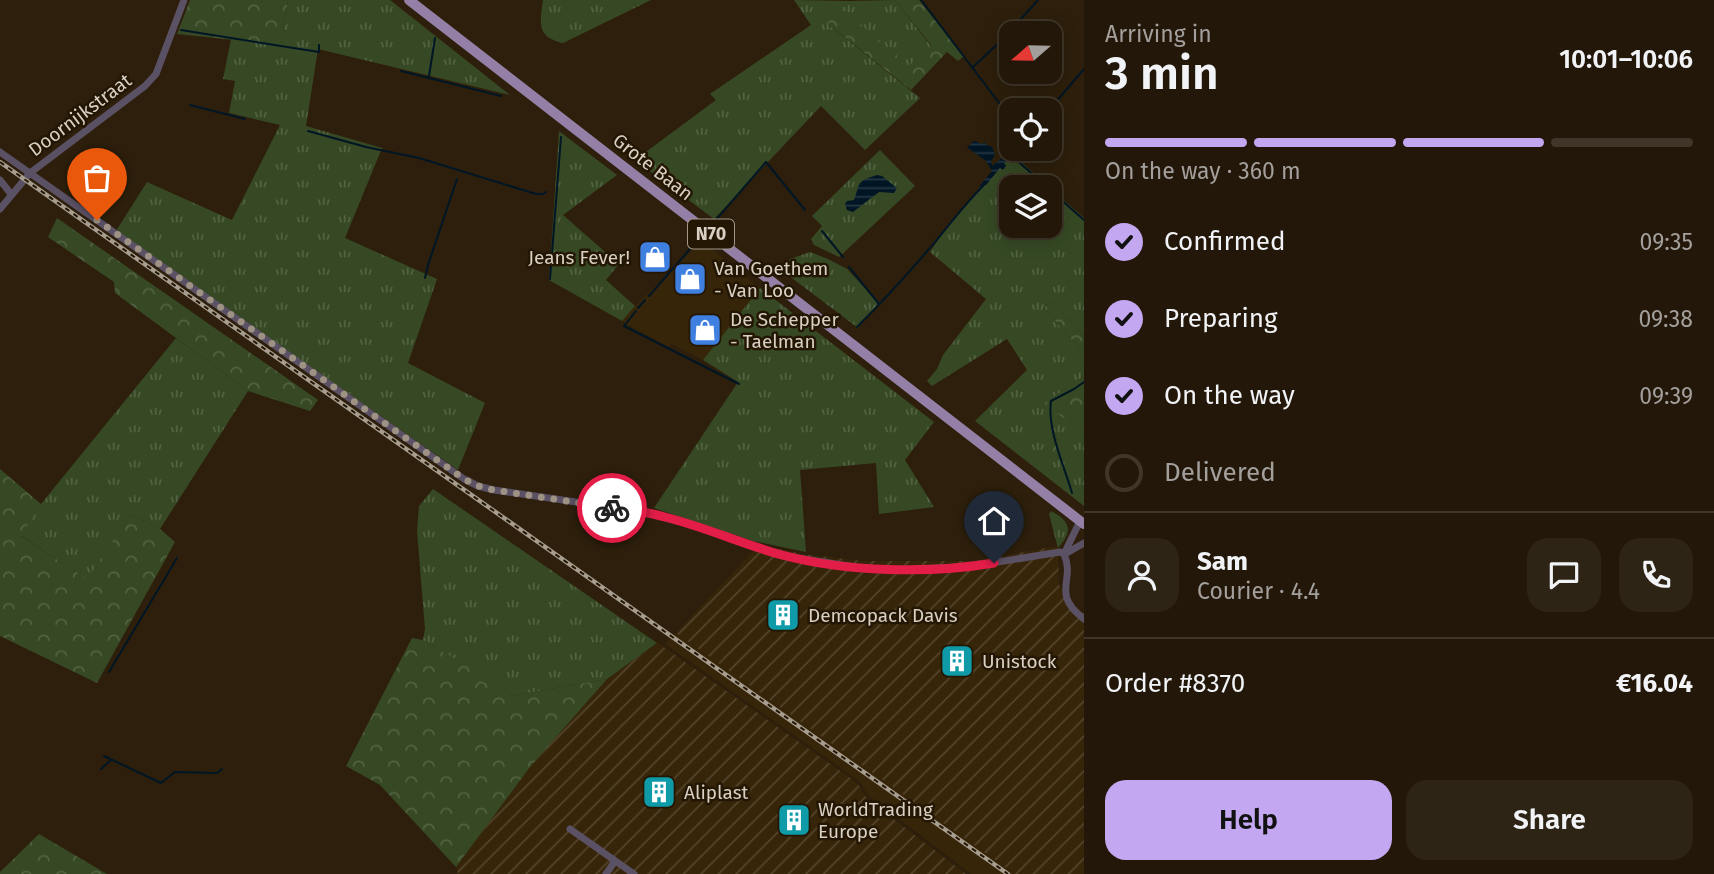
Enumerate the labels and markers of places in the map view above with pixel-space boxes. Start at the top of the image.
pin [67,148,127,220]
shop icon: Jeans Fever! [636,238,674,276]
place label: Jeans Fever! [528,246,630,269]
place label: Van Goethem - Van Loo [714,257,828,302]
shop icon: Van Goethem - Van Loo [671,260,709,298]
place label: De Schepper - Taelman [730,308,839,353]
shop icon: De Schepper - Taelman [686,311,724,349]
pin [964,491,1024,563]
building icon: Demcopack Davis [764,596,802,634]
place label: Demcopack Davis [808,604,958,627]
building icon: Unistock [938,642,976,680]
place label: Unistock [982,650,1057,673]
building icon: Aliplast [640,773,678,811]
place label: Aliplast [684,781,749,804]
place label: WorldTrading Europe [818,798,933,843]
building icon: WorldTrading Europe [775,801,813,839]

